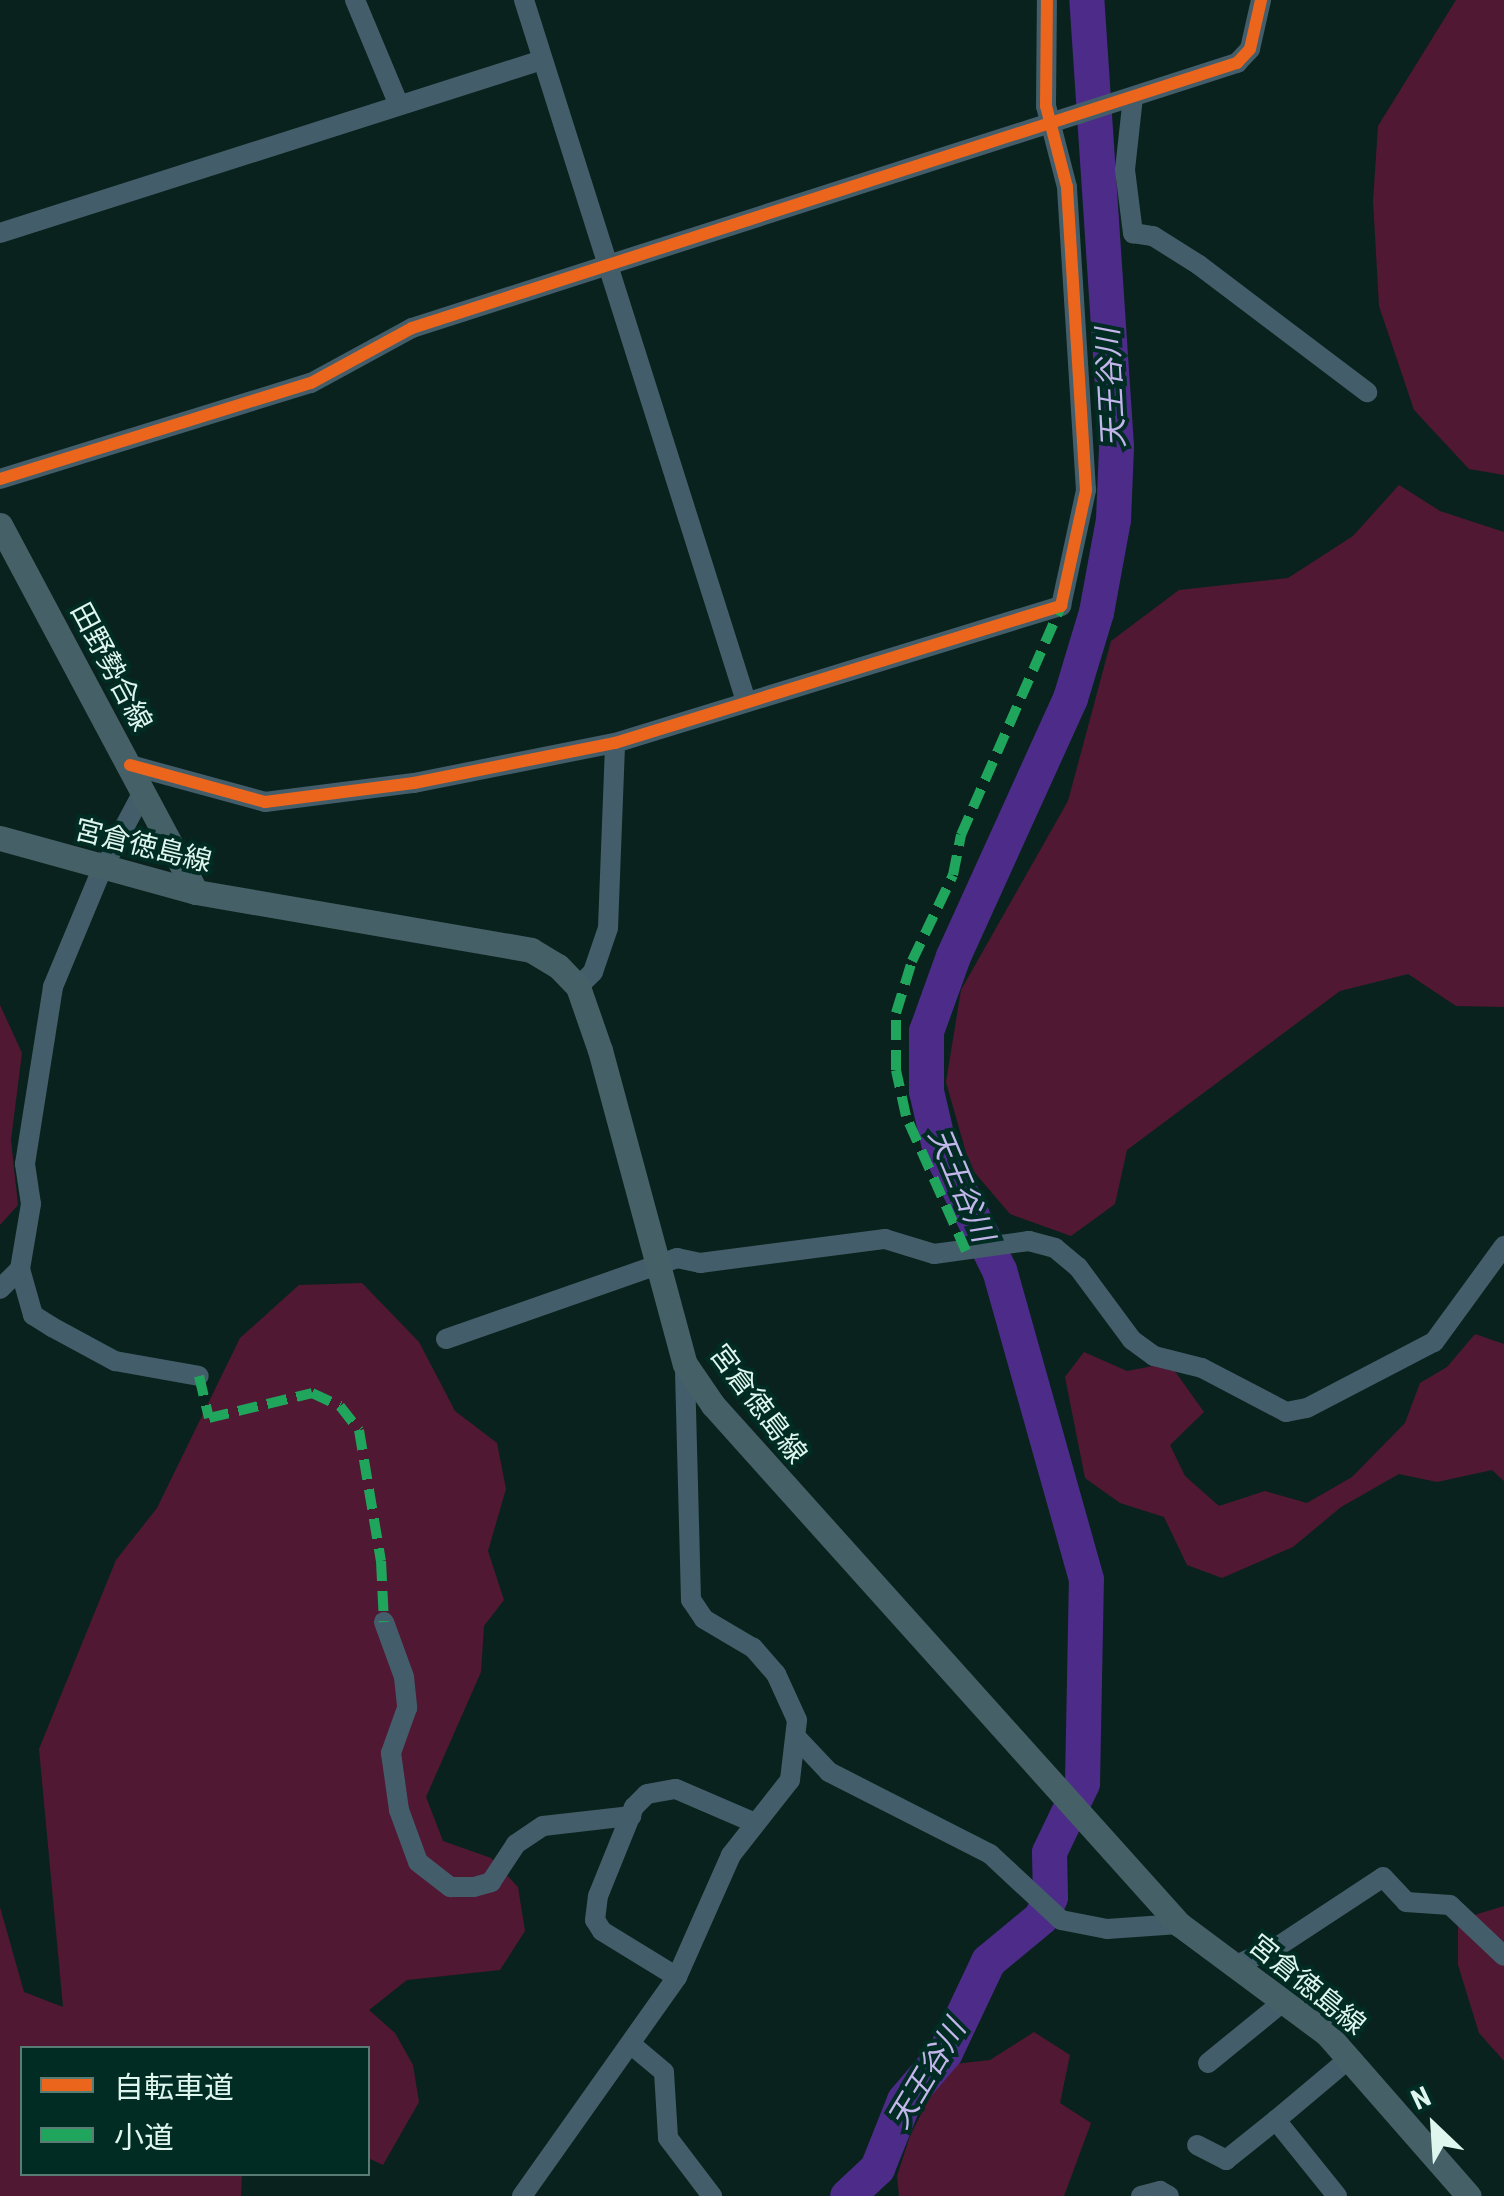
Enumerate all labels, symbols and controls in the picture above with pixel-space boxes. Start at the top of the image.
water label: 天王谷川 [1090,327,1132,449]
street label: 田野勢合線 [63,597,159,737]
street label: 宮倉徳島線 [71,813,215,879]
water label: 天王谷川 [921,1123,1001,1247]
street label: 宮倉徳島線 [702,1338,814,1470]
street label: 宮倉徳島線 [1242,1928,1372,2042]
water label: 天王谷川 [881,2013,973,2135]
legend [20,2046,370,2176]
text: 自転車道 [114,2070,234,2105]
north arrow [1384,2076,1484,2176]
text: N [1406,2080,1436,2117]
text: 小道 [114,2120,174,2155]

